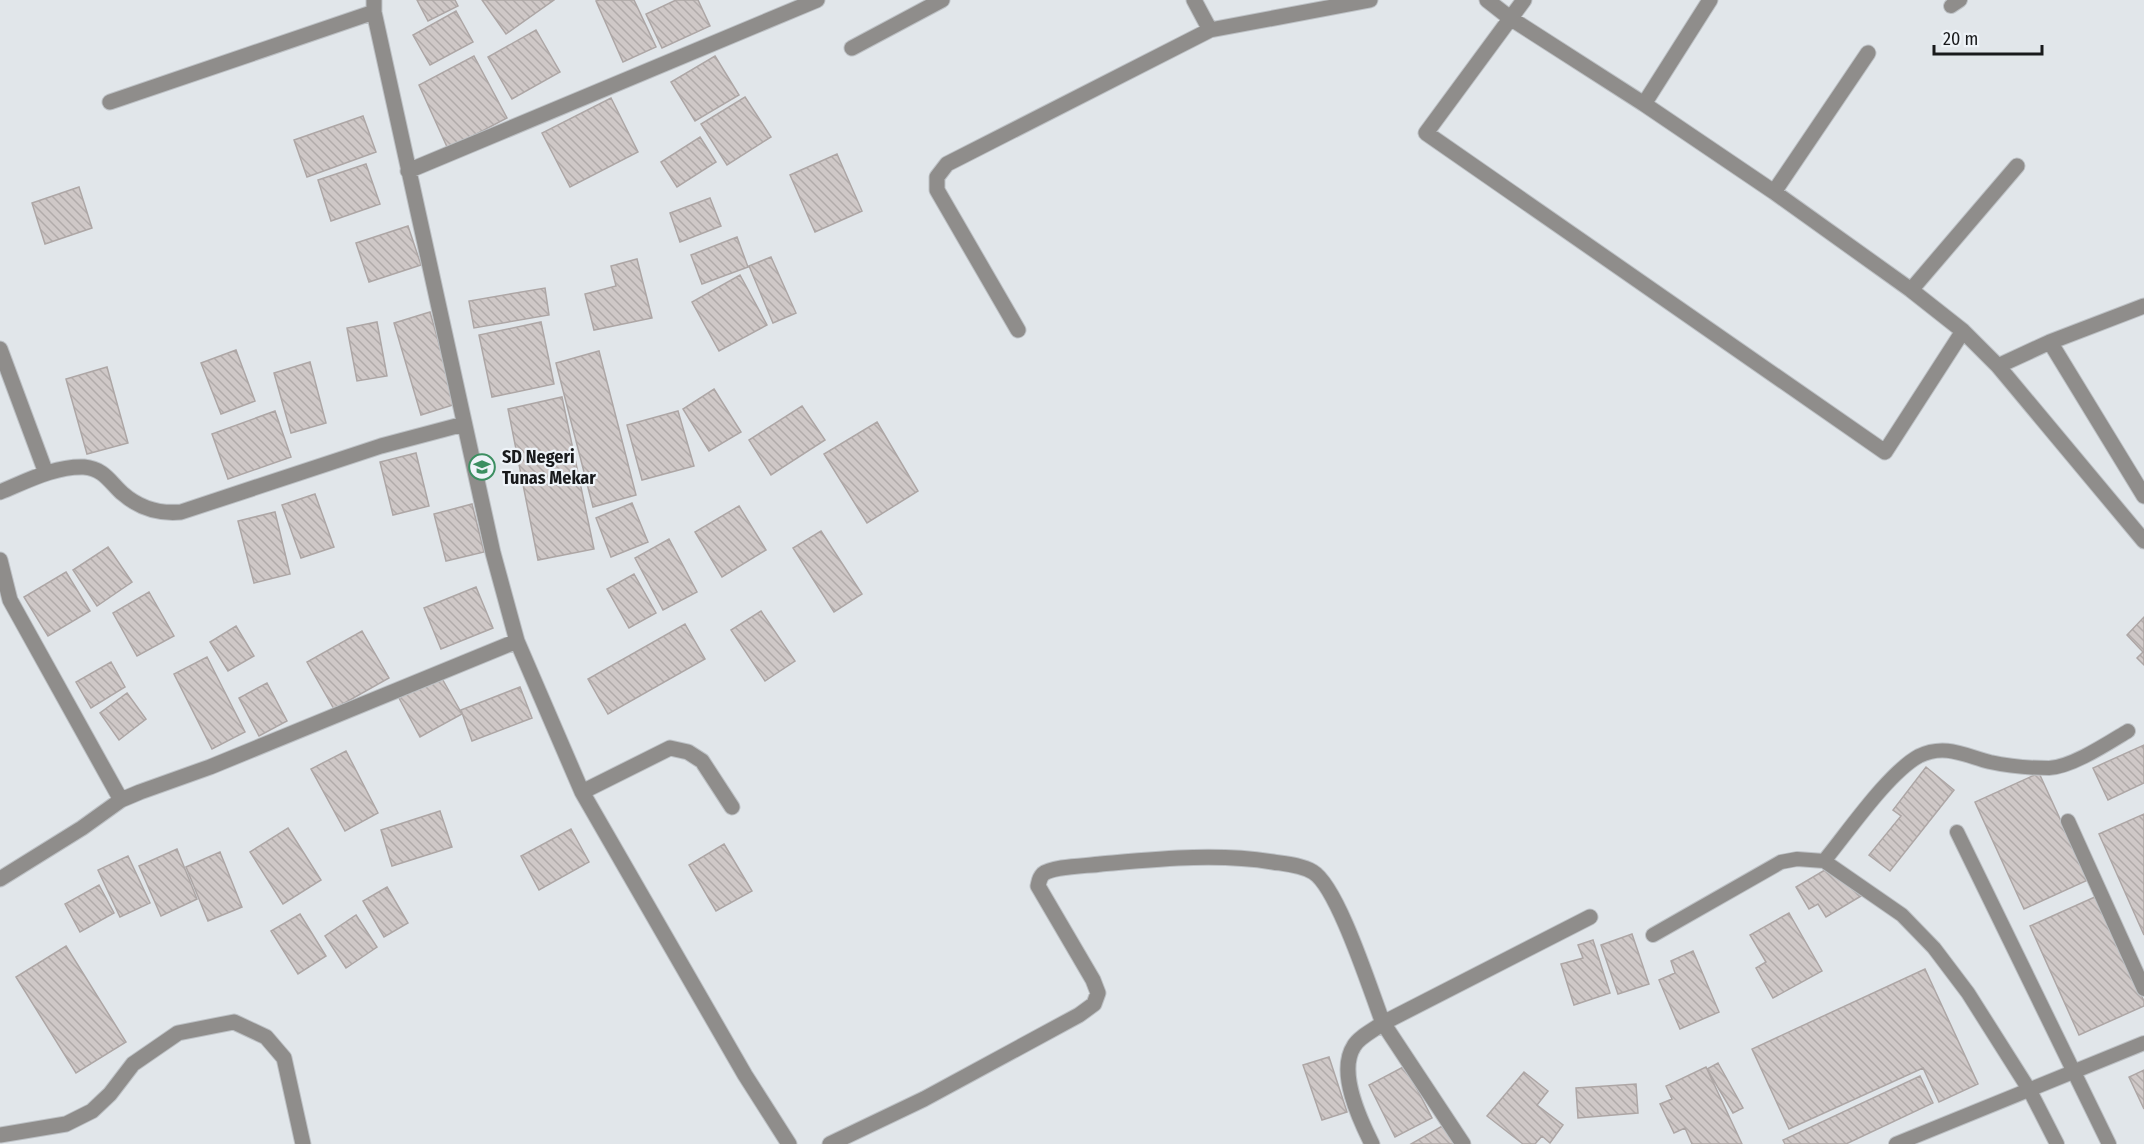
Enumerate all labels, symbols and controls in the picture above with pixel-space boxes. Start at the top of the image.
scale bar [1934,18,2042,56]
text: 20 m [1943,28,1978,50]
place label: SD Negeri Tunas Mekar [502,446,596,489]
school or university icon: SD Negeri Tunas Mekar [467,452,497,482]

